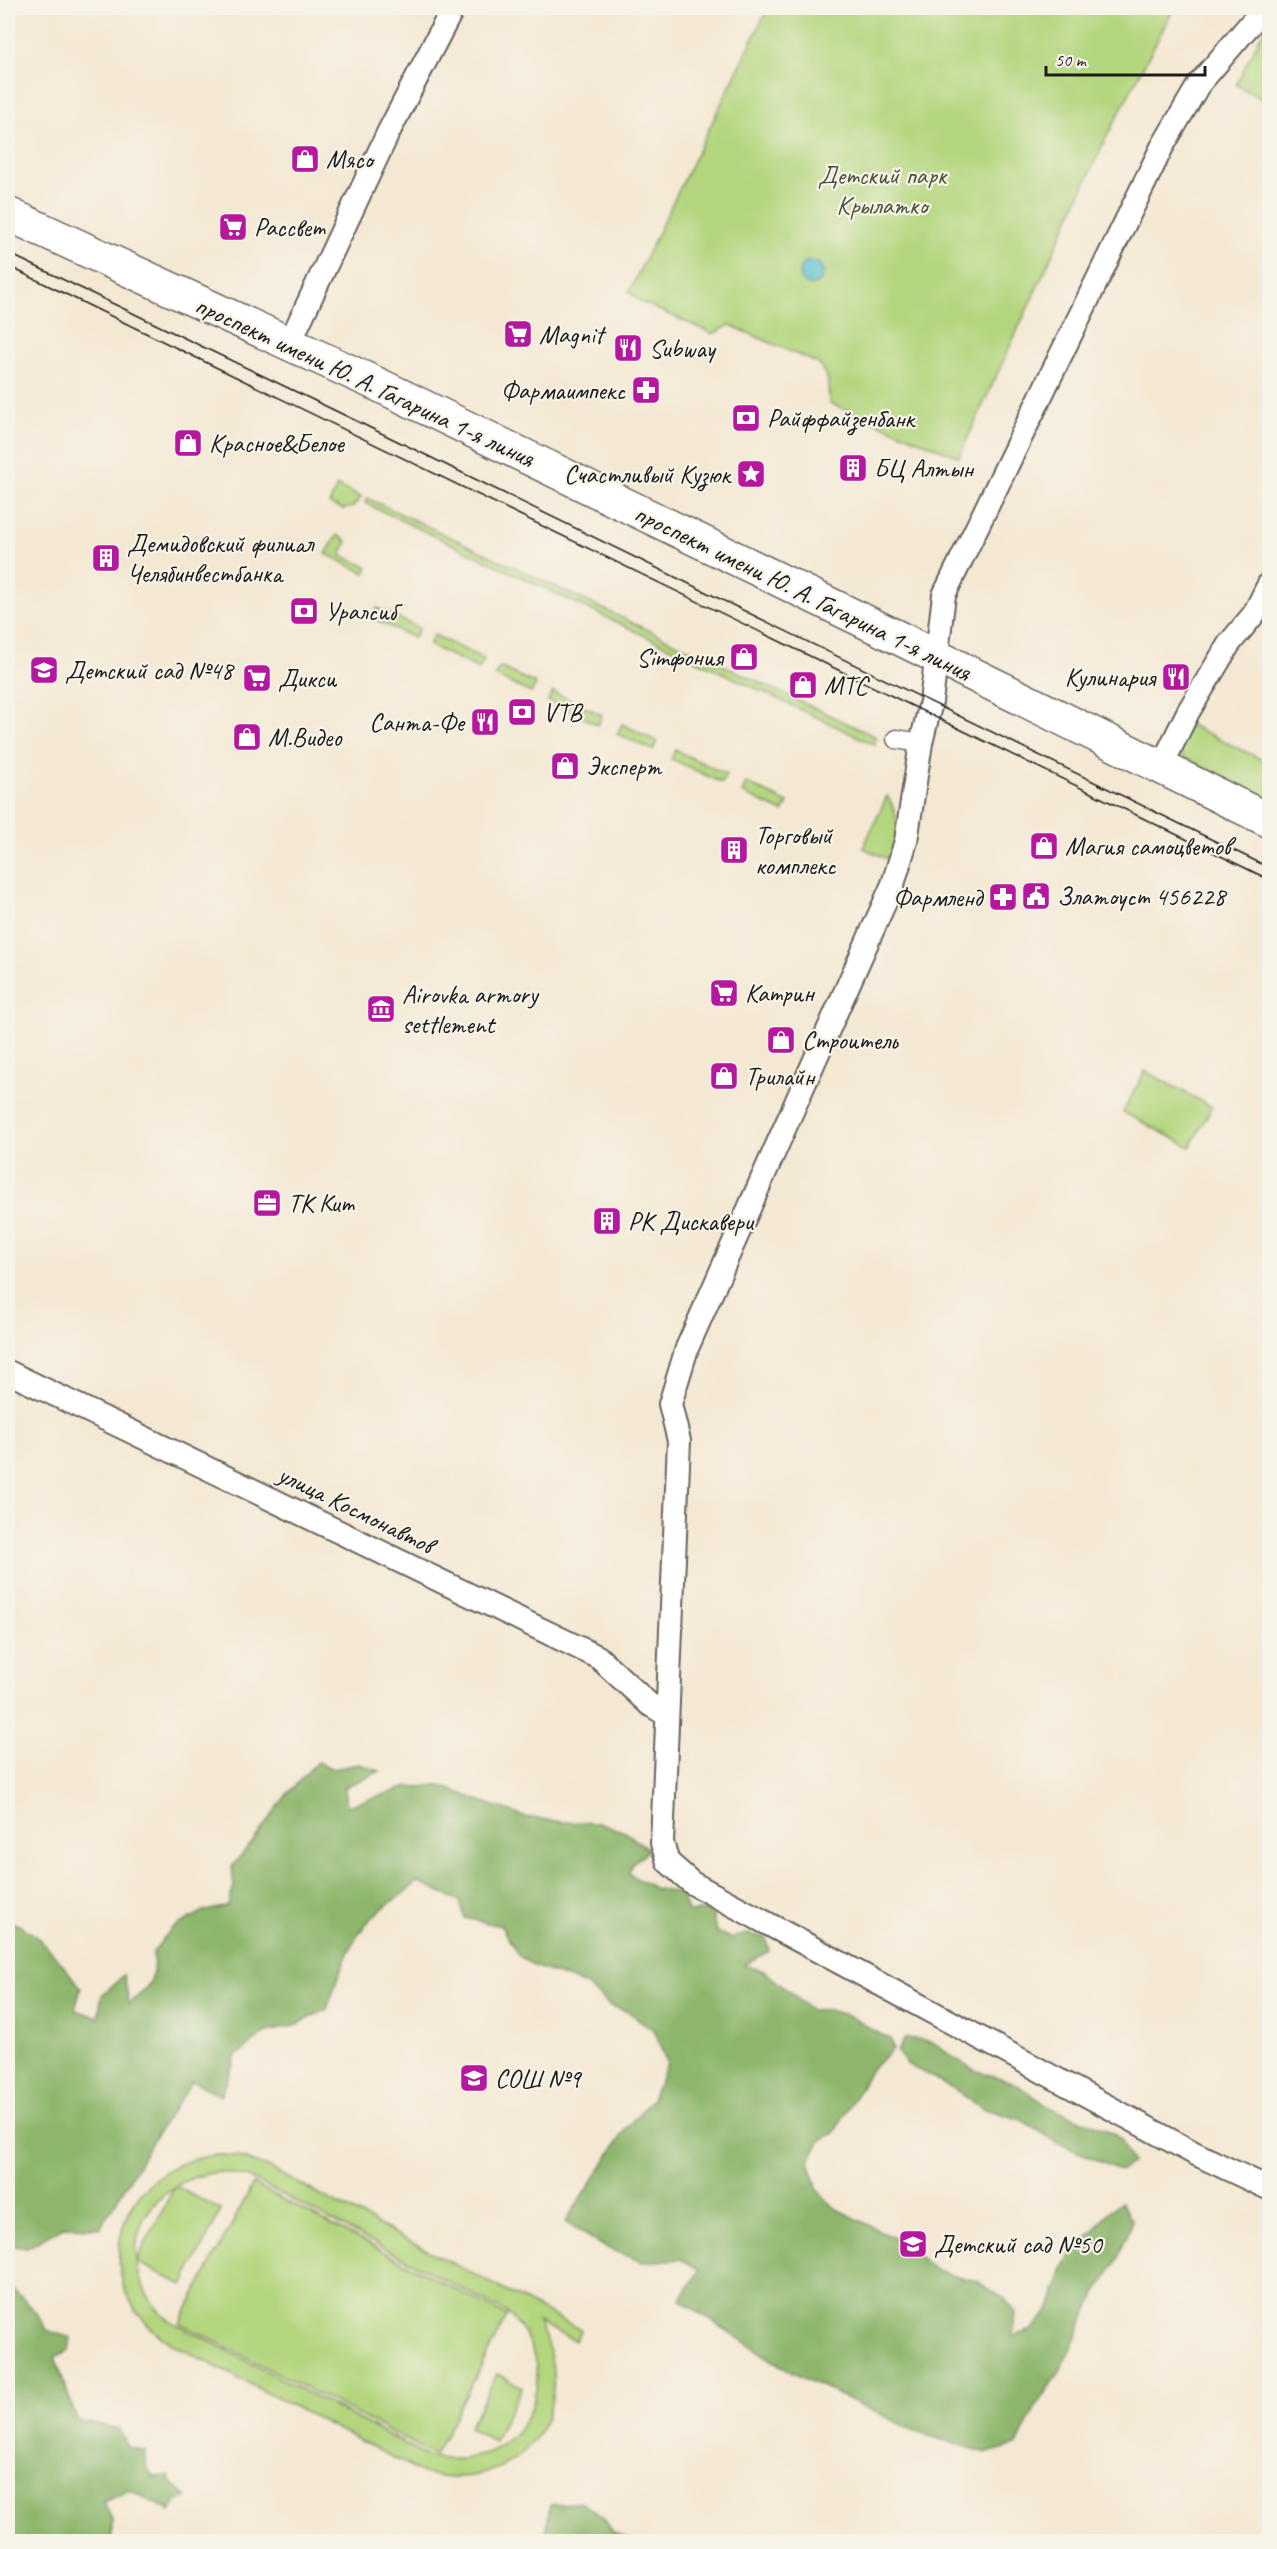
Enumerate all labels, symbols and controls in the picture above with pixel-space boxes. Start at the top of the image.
scale bar [1046,39,1205,77]
text: 50 m [1055,49,1088,71]
shop icon: Мясо [289,143,321,175]
place label: Мясо [326,143,375,176]
park label: Детский парк Крылатко [818,159,948,222]
supermarket icon: Рассвет [217,211,249,243]
place label: Рассвет [254,211,326,244]
street label: проспект имени Ю. А. Гагарина 1-я линия [190,288,541,475]
supermarket icon: Magnit [502,318,534,350]
place label: Magnit [539,318,607,351]
restaurant icon: Subway [612,332,644,364]
place label: Subway [649,332,717,365]
place label: Фармаимпекс [501,374,626,407]
pharmacy icon: Фармаимпекс [630,374,662,406]
bank icon: Райффайзенбанк [730,402,762,434]
place label: Райффайзенбанк [767,402,917,436]
shop icon: Красное&Белое [172,427,204,459]
place label: Красное&Белое [209,427,345,460]
building icon: БЦ Алтын [837,452,869,484]
place label: БЦ Алтын [874,452,974,485]
place label: Счастливый Кузюк [564,458,732,492]
place icon: Счастливый Кузюк [735,458,767,490]
street label: проспект имени Ю. А. Гагарина 1-я линия [629,496,978,689]
place label: Демидовский филиал Челябинвестбанка [127,527,316,590]
building icon: Демидовский филиал Челябинвестбанка [90,542,122,574]
bank icon: Уралсиб [288,595,320,627]
place label: Уралсиб [325,595,403,628]
place label: Simфония [636,641,725,674]
shop icon: Simфония [728,641,760,673]
school or university icon: Детский сад №48 [28,654,60,686]
place label: Детский сад №48 [65,654,235,687]
place label: Кулинария [1065,661,1157,694]
restaurant icon: Кулинария [1160,661,1192,693]
supermarket icon: Дикси [241,662,273,694]
place label: Дикси [278,662,338,695]
shop icon: МТС [787,669,819,701]
place label: МТС [824,669,871,702]
bank icon: VTB [506,696,538,728]
place label: VTB [543,696,584,729]
place label: Санта-Фе [369,706,467,739]
restaurant icon: Санта-Фе [469,706,501,738]
shop icon: М.Видео [231,721,263,753]
place label: М.Видео [268,721,343,754]
shop icon: Эксперт [549,750,581,782]
place label: Эксперт [586,750,663,783]
place label: Торговый комплекс [755,819,837,882]
shop icon: Магия самоцветов [1028,830,1060,862]
place label: Магия самоцветов [1065,830,1237,863]
building icon: Торговый комплекс [718,834,750,866]
public building icon: Златоуст 456228 [1020,880,1052,912]
place label: Златоуст 456228 [1057,880,1227,913]
place label: Фармленд [893,881,985,914]
pharmacy icon: Фармленд [987,881,1019,913]
supermarket icon: Катрин [708,977,740,1009]
place label: Катрин [745,977,816,1010]
place label: Airovka armory settlement [402,978,540,1041]
museum icon: Airovka armory settlement [365,993,397,1025]
shop icon: Строитель [765,1024,797,1056]
place label: Строитель [802,1024,899,1057]
shop icon: Трилайн [708,1060,740,1092]
place label: Трилайн [745,1060,816,1093]
office icon: ТК Кит [251,1187,283,1219]
place label: ТК Кит [288,1187,355,1220]
building icon: РК Дискавери [591,1205,623,1237]
place label: РК Дискавери [628,1205,755,1238]
street label: улица Космонавтов [271,1457,443,1563]
school or university icon: СОШ №9 [458,2062,490,2094]
place label: СОШ №9 [495,2062,583,2095]
school or university icon: Детский сад №50 [897,2228,929,2260]
place label: Детский сад №50 [934,2228,1104,2261]

